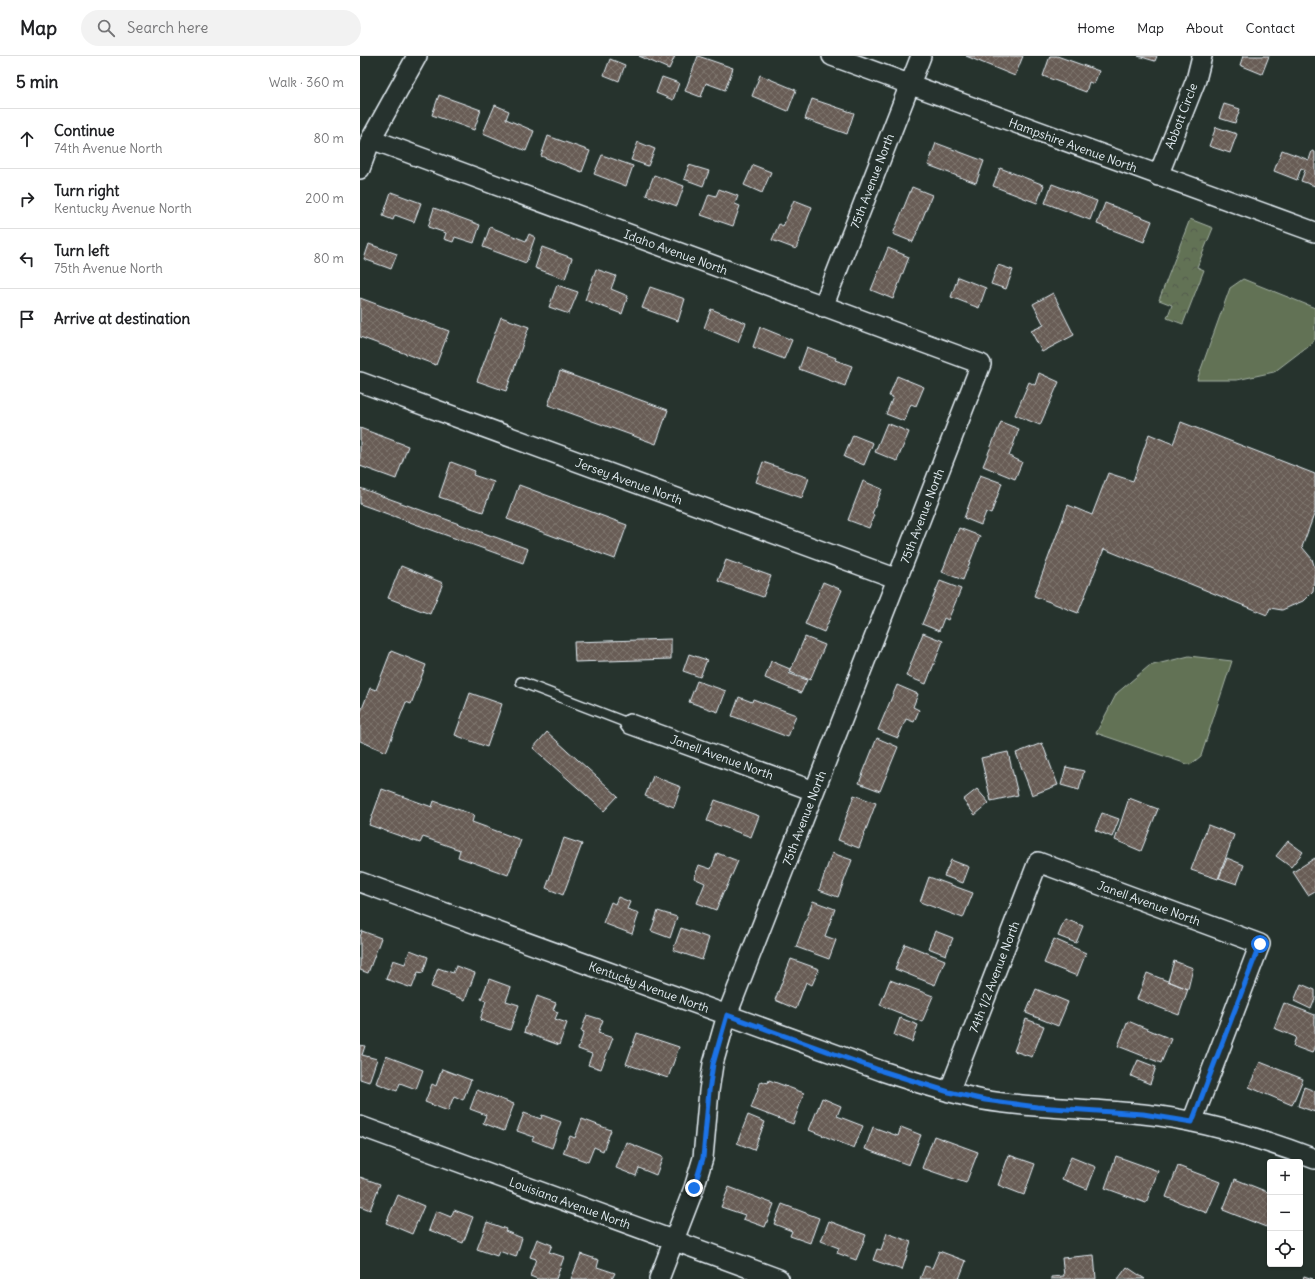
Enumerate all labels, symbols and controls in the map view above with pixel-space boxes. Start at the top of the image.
search box [81,10,361,46]
text: Map [20,16,57,40]
icon: search [95,17,117,39]
text: Search here [127,18,208,37]
text: Home [1077,19,1115,37]
text: Map [1137,19,1164,37]
text: About [1186,19,1224,37]
text: Contact [1246,19,1295,37]
text: 5 min [16,71,58,93]
text: Walk · 360 m [269,74,344,91]
street label: Abbott Circle [1162,81,1200,151]
street label: Hampshire Avenue North [1007,115,1139,175]
text: Continue [54,121,115,140]
icon: ahead [16,128,38,150]
text: 80 m [313,130,344,147]
street label: 75th Avenue North [847,131,897,231]
text: 74th Avenue North [54,140,163,157]
text: Turn right [54,181,119,200]
icon: right [16,188,38,210]
text: 200 m [305,190,344,207]
text: Kentucky Avenue North [54,200,192,217]
street label: Idaho Avenue North [622,226,730,278]
text: Turn left [54,241,109,260]
icon: left [16,248,38,270]
text: 80 m [313,250,344,267]
text: 75th Avenue North [54,260,163,277]
icon: arrive [16,308,38,330]
text: Arrive at destination [54,309,190,328]
street label: Jersey Avenue North [573,455,685,507]
street label: 75th Avenue North [897,466,947,566]
street label: Janell Avenue North [668,731,776,783]
street label: 75th Avenue North [779,768,829,868]
street label: Janell Avenue North [1095,877,1203,929]
street label: 74th 1/2 Avenue North [966,919,1022,1035]
route start [1251,935,1269,953]
street label: Kentucky Avenue North [587,958,711,1016]
map controls [1267,1159,1303,1267]
button: + [1267,1159,1303,1195]
street label: Louisiana Avenue North [507,1174,633,1232]
route end [685,1179,703,1197]
button: − [1267,1195,1303,1231]
button: locate [1267,1231,1303,1267]

